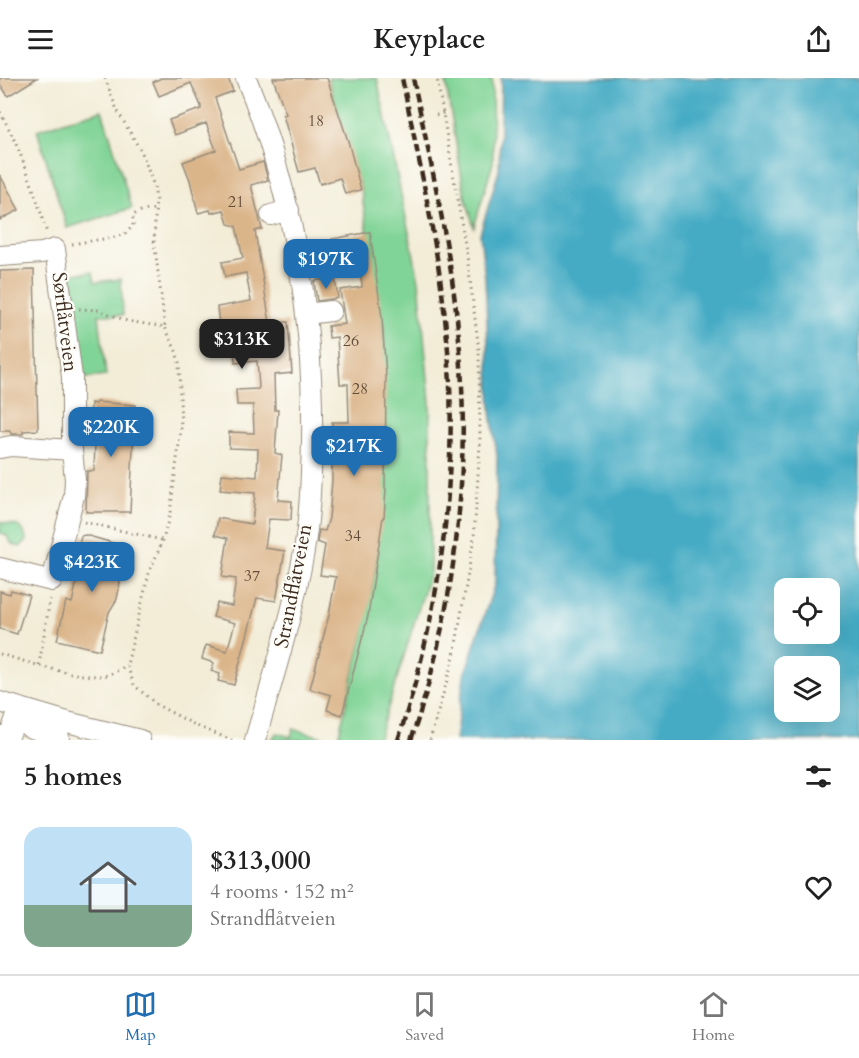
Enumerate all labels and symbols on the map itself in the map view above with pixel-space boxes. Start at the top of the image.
house number: 18 [308,110,324,132]
house number: 21 [228,191,244,213]
pin: $197K [284,239,368,290]
street label: Sørflåtveien [45,271,85,374]
pin: $313K [200,319,284,370]
house number: 26 [343,330,359,352]
house number: 28 [352,378,368,400]
pin: $220K [69,407,153,458]
pin: $217K [312,426,396,477]
street label: Strandflåtveien [268,521,318,650]
house number: 34 [345,525,361,547]
pin: $423K [50,542,134,593]
house number: 37 [244,565,260,587]

